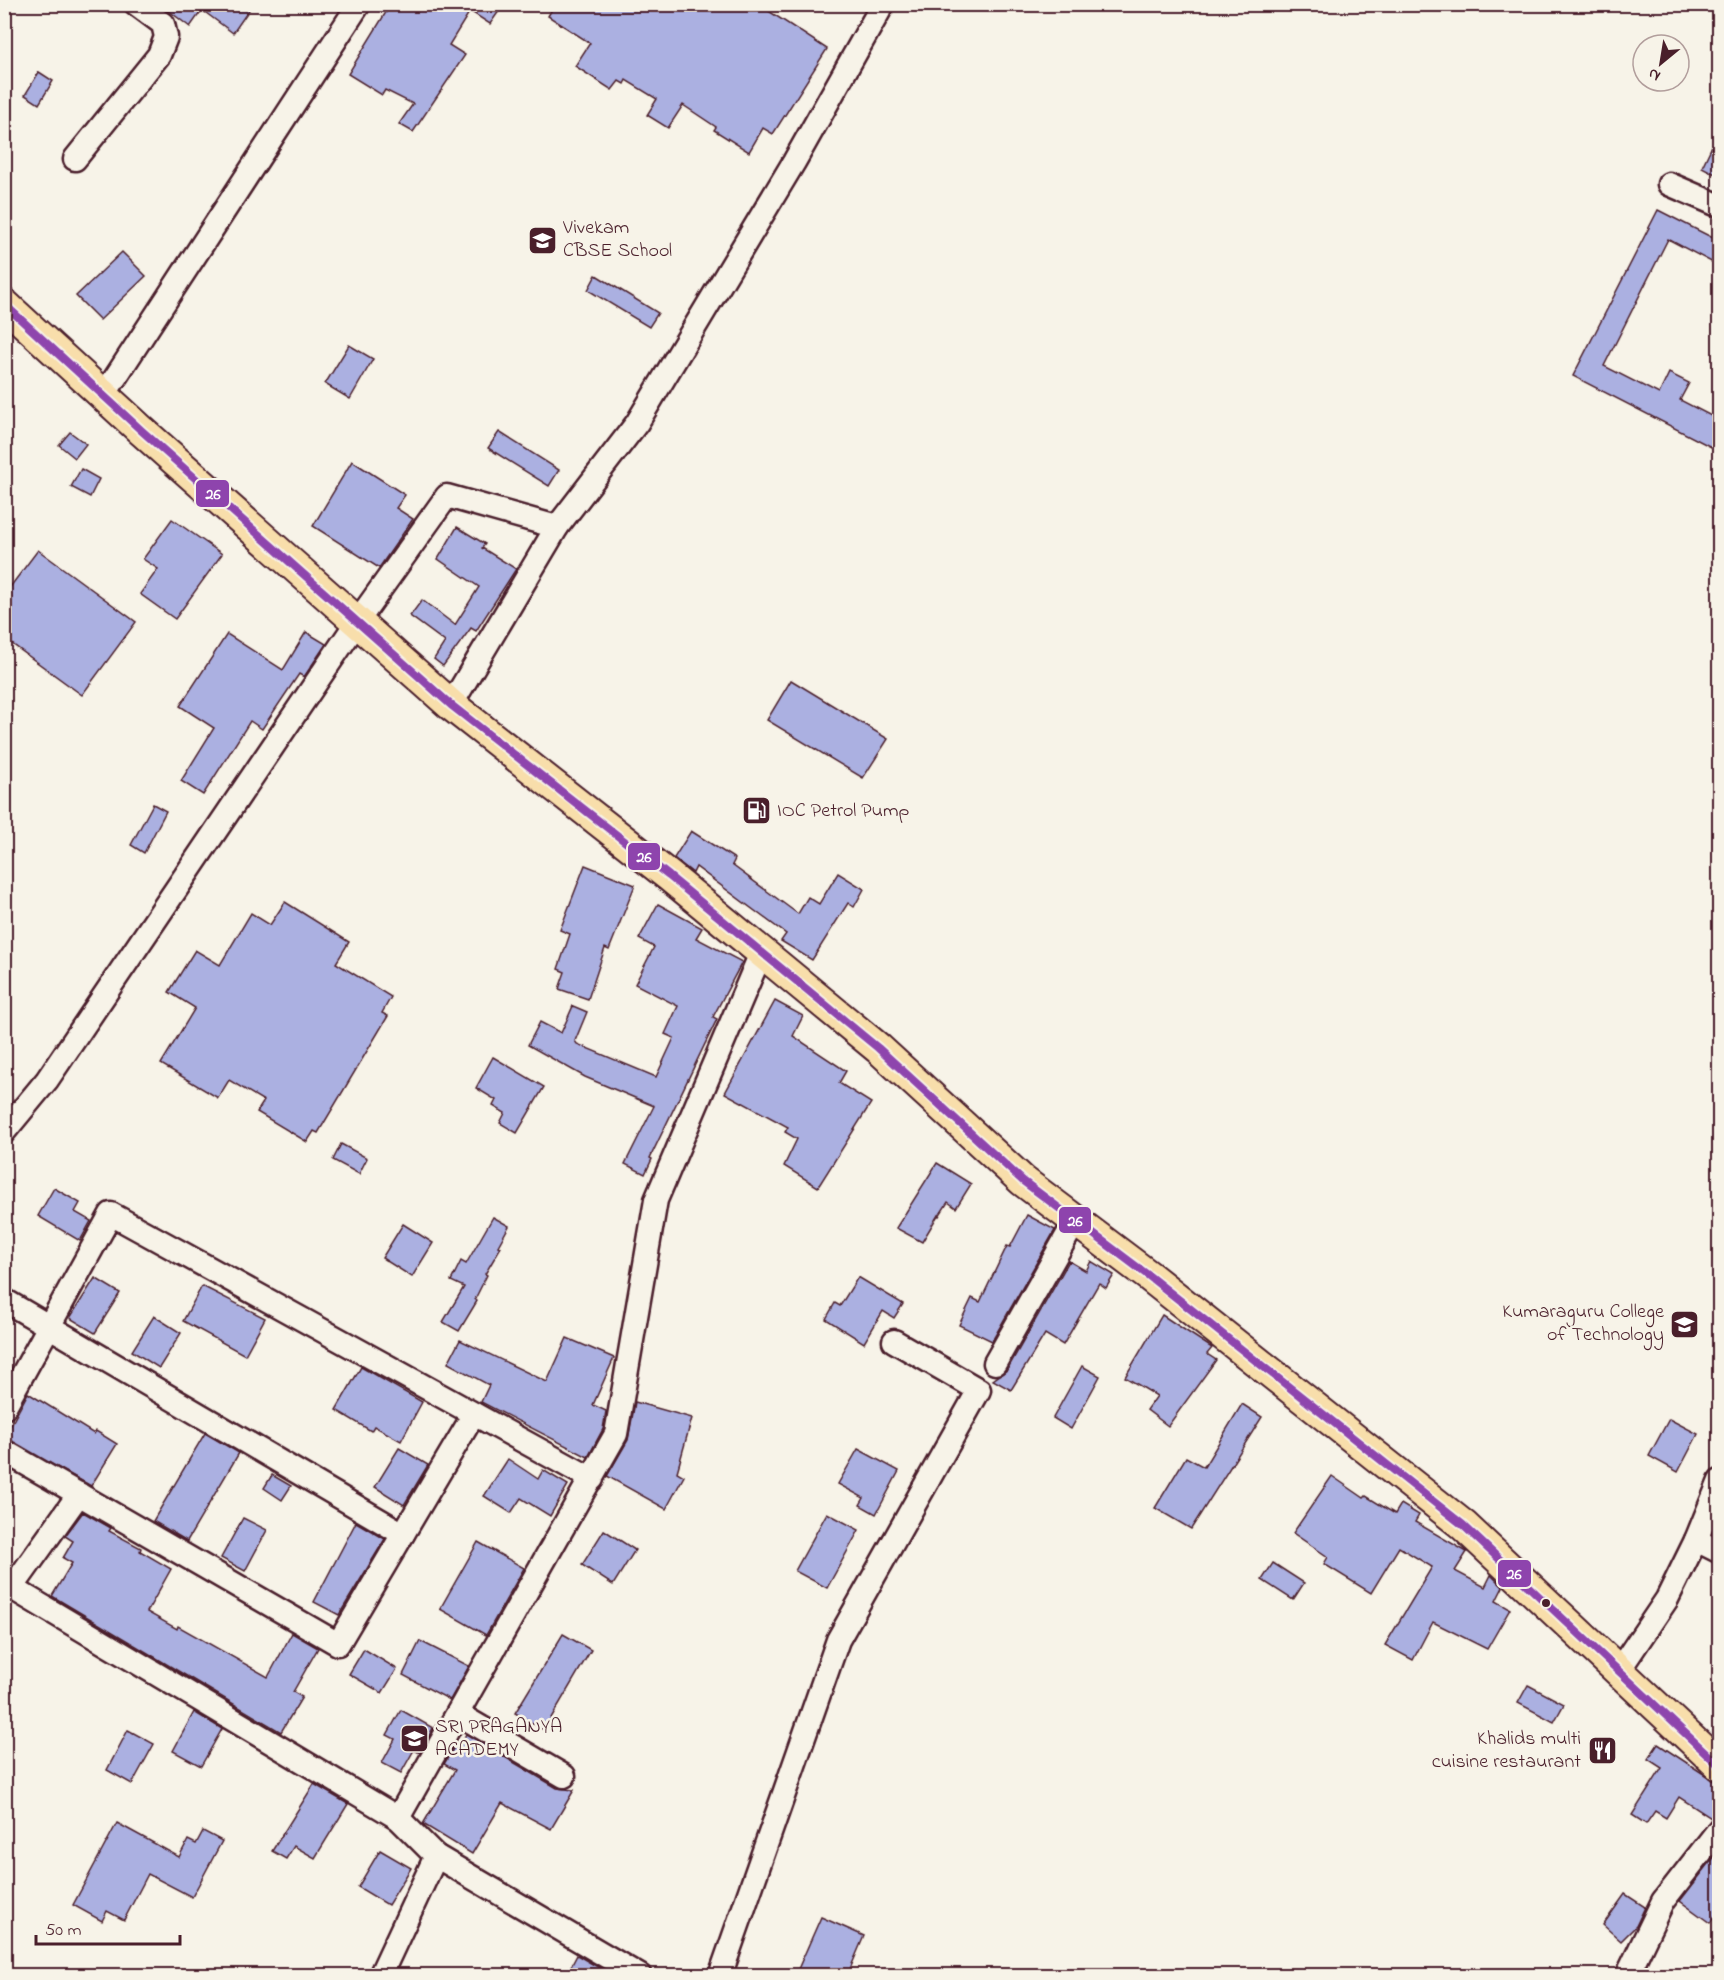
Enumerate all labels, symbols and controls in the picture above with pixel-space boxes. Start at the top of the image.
north arrow [1631,33,1691,93]
text: N [1644,61,1665,87]
place label: Vivekam CBSE School [562,214,672,266]
school or university icon: Vivekam CBSE School [526,224,558,256]
line badge: 26 [195,479,230,508]
text: 26 [205,483,221,507]
fuel station icon: IOC Petrol Pump [740,795,772,827]
place label: IOC Petrol Pump [777,797,910,826]
line badge: 26 [627,842,661,871]
text: 26 [636,846,652,870]
line badge: 26 [1058,1206,1092,1234]
text: 26 [1067,1210,1083,1234]
place label: Kumaraguru College of Technology [1502,1298,1664,1351]
school or university icon: Kumaraguru College of Technology [1669,1308,1701,1340]
line badge: 26 [1497,1559,1532,1588]
text: 26 [1506,1563,1522,1587]
unlabelled marker [1540,1597,1552,1609]
place label: SRI PRAGANYA ACADEMY [435,1713,562,1765]
school or university icon: SRI PRAGANYA ACADEMY [398,1723,430,1755]
place label: Khalids multi cuisine restaurant [1432,1725,1581,1777]
restaurant icon: Khalids multi cuisine restaurant [1586,1735,1618,1767]
scale bar [36,1908,180,1946]
text: 50 m [45,1918,82,1944]

